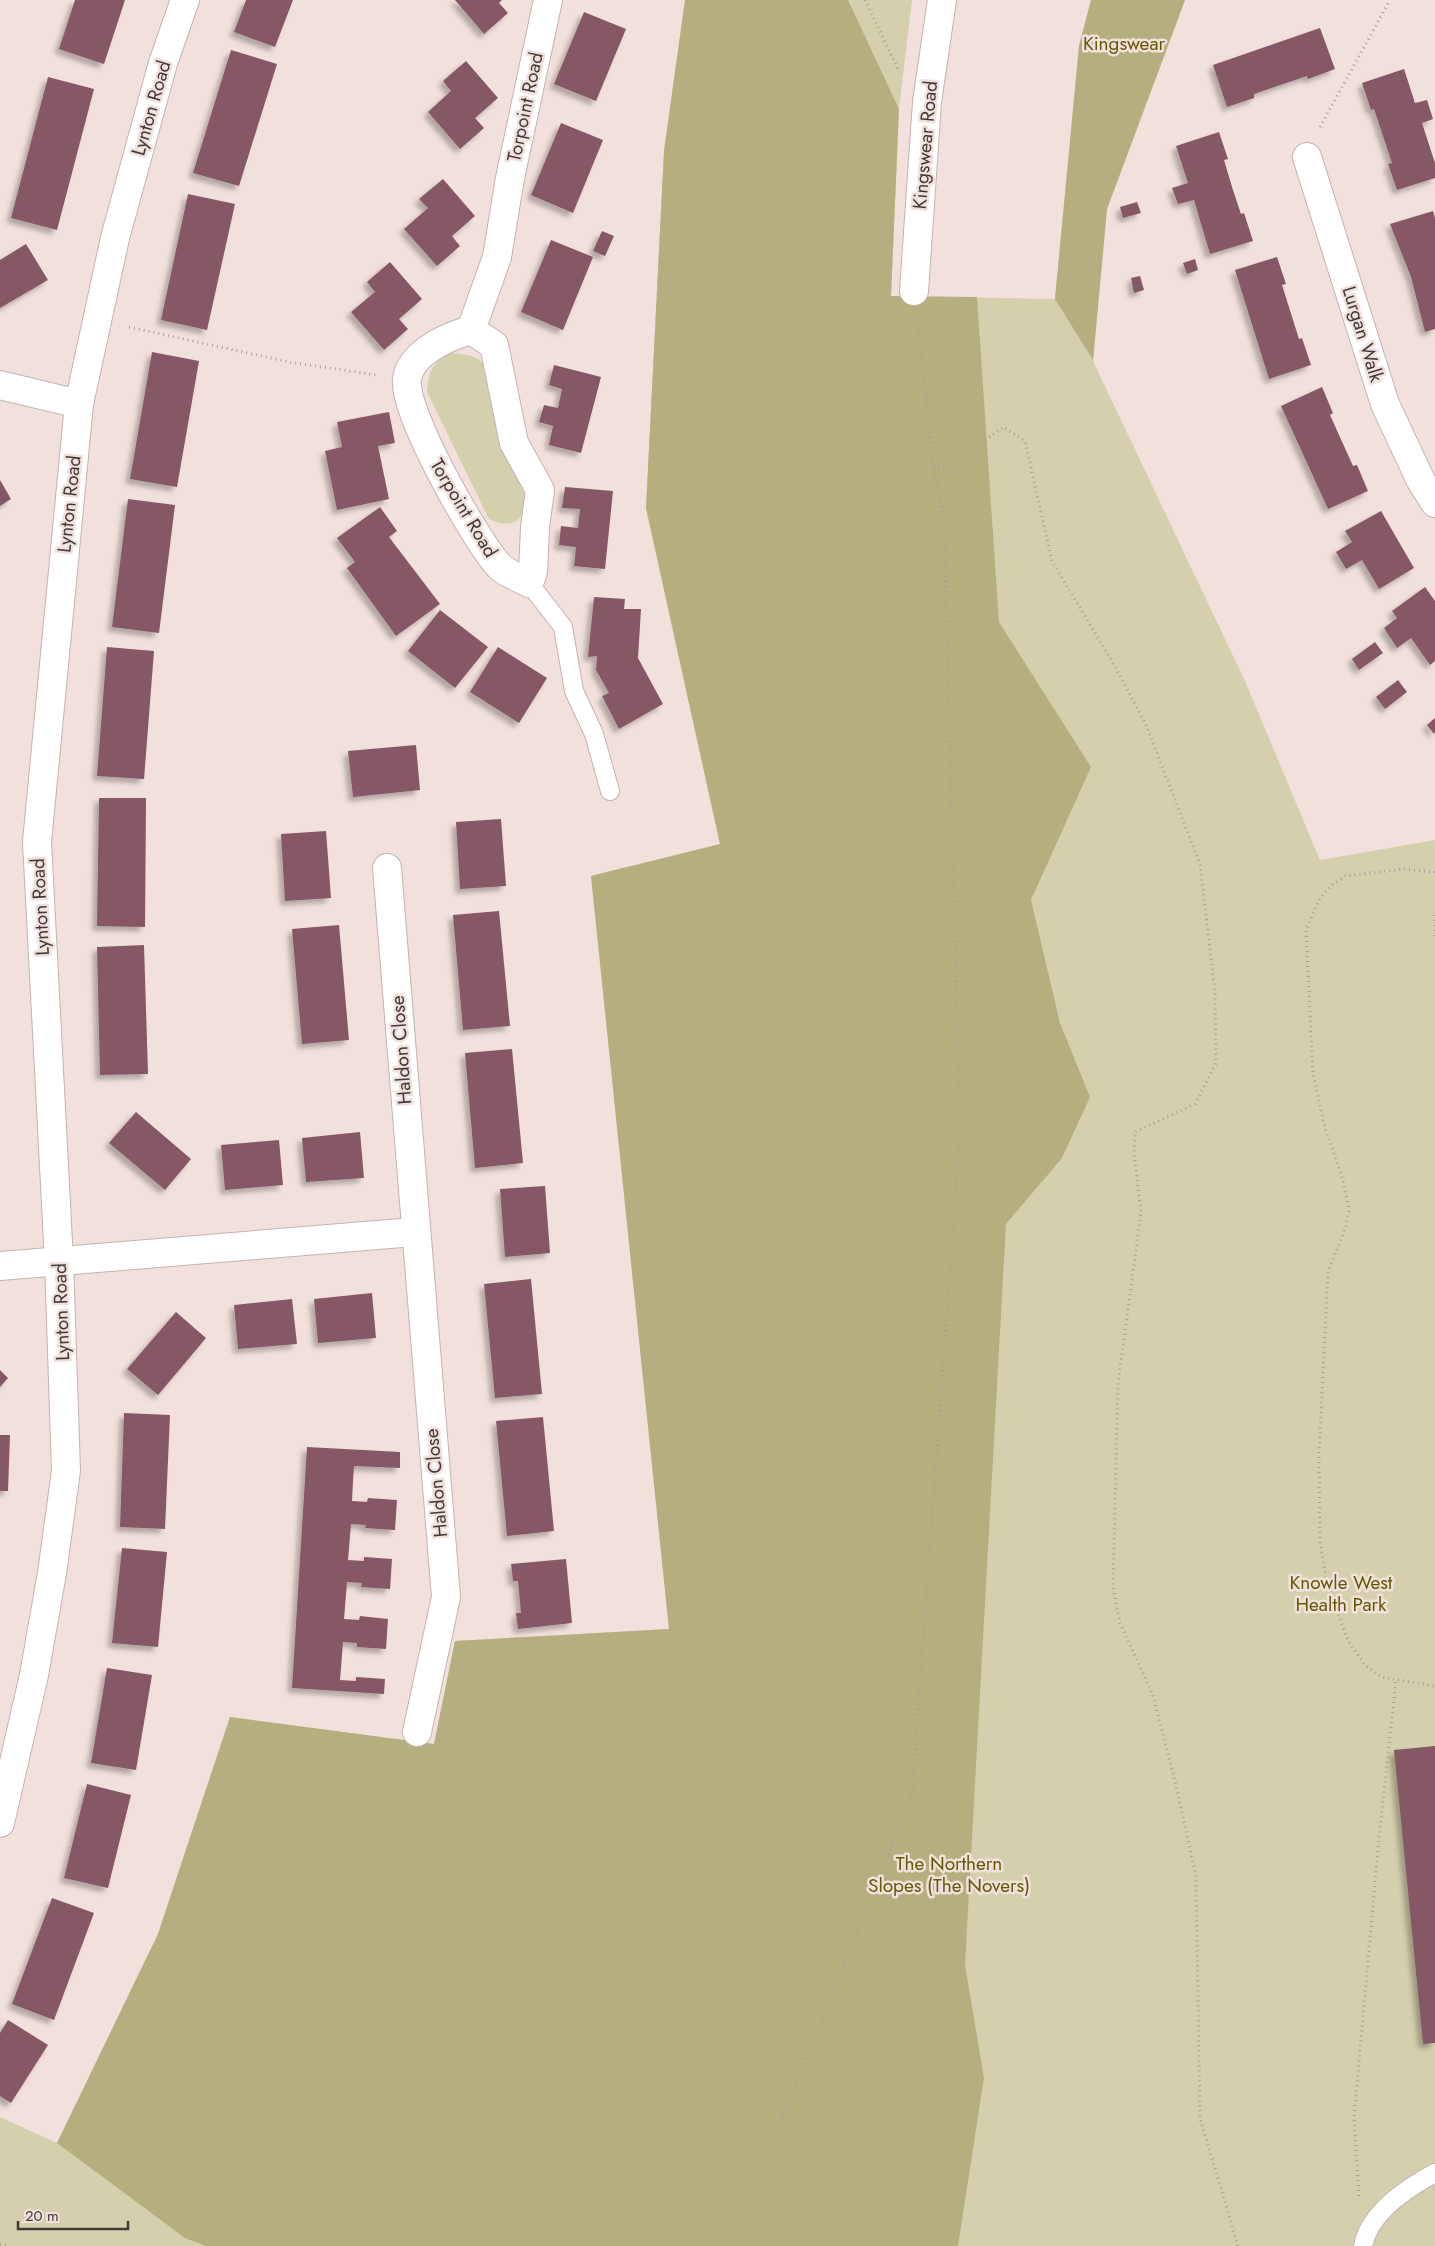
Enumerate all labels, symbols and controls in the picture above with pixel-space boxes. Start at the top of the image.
park label: Kingswear [1083,30,1166,57]
street label: Torpoint Road [500,50,550,164]
street label: Lynton Road [125,57,177,159]
street label: Kingswear Road [906,80,944,210]
street label: Lurgan Walk [1336,283,1391,386]
street label: Torpoint Road [424,453,504,563]
street label: Lynton Road [50,454,88,554]
street label: Lynton Road [24,858,56,956]
street label: Haldon Close [384,994,418,1105]
street label: Lynton Road [46,1263,76,1361]
street label: Haldon Close [418,1427,454,1539]
park label: Knowle West Health Park [1290,1569,1393,1618]
park label: The Northern Slopes (The Novers) [868,1850,1030,1899]
scale bar [18,2198,128,2230]
text: 20 m [25,2205,59,2227]

